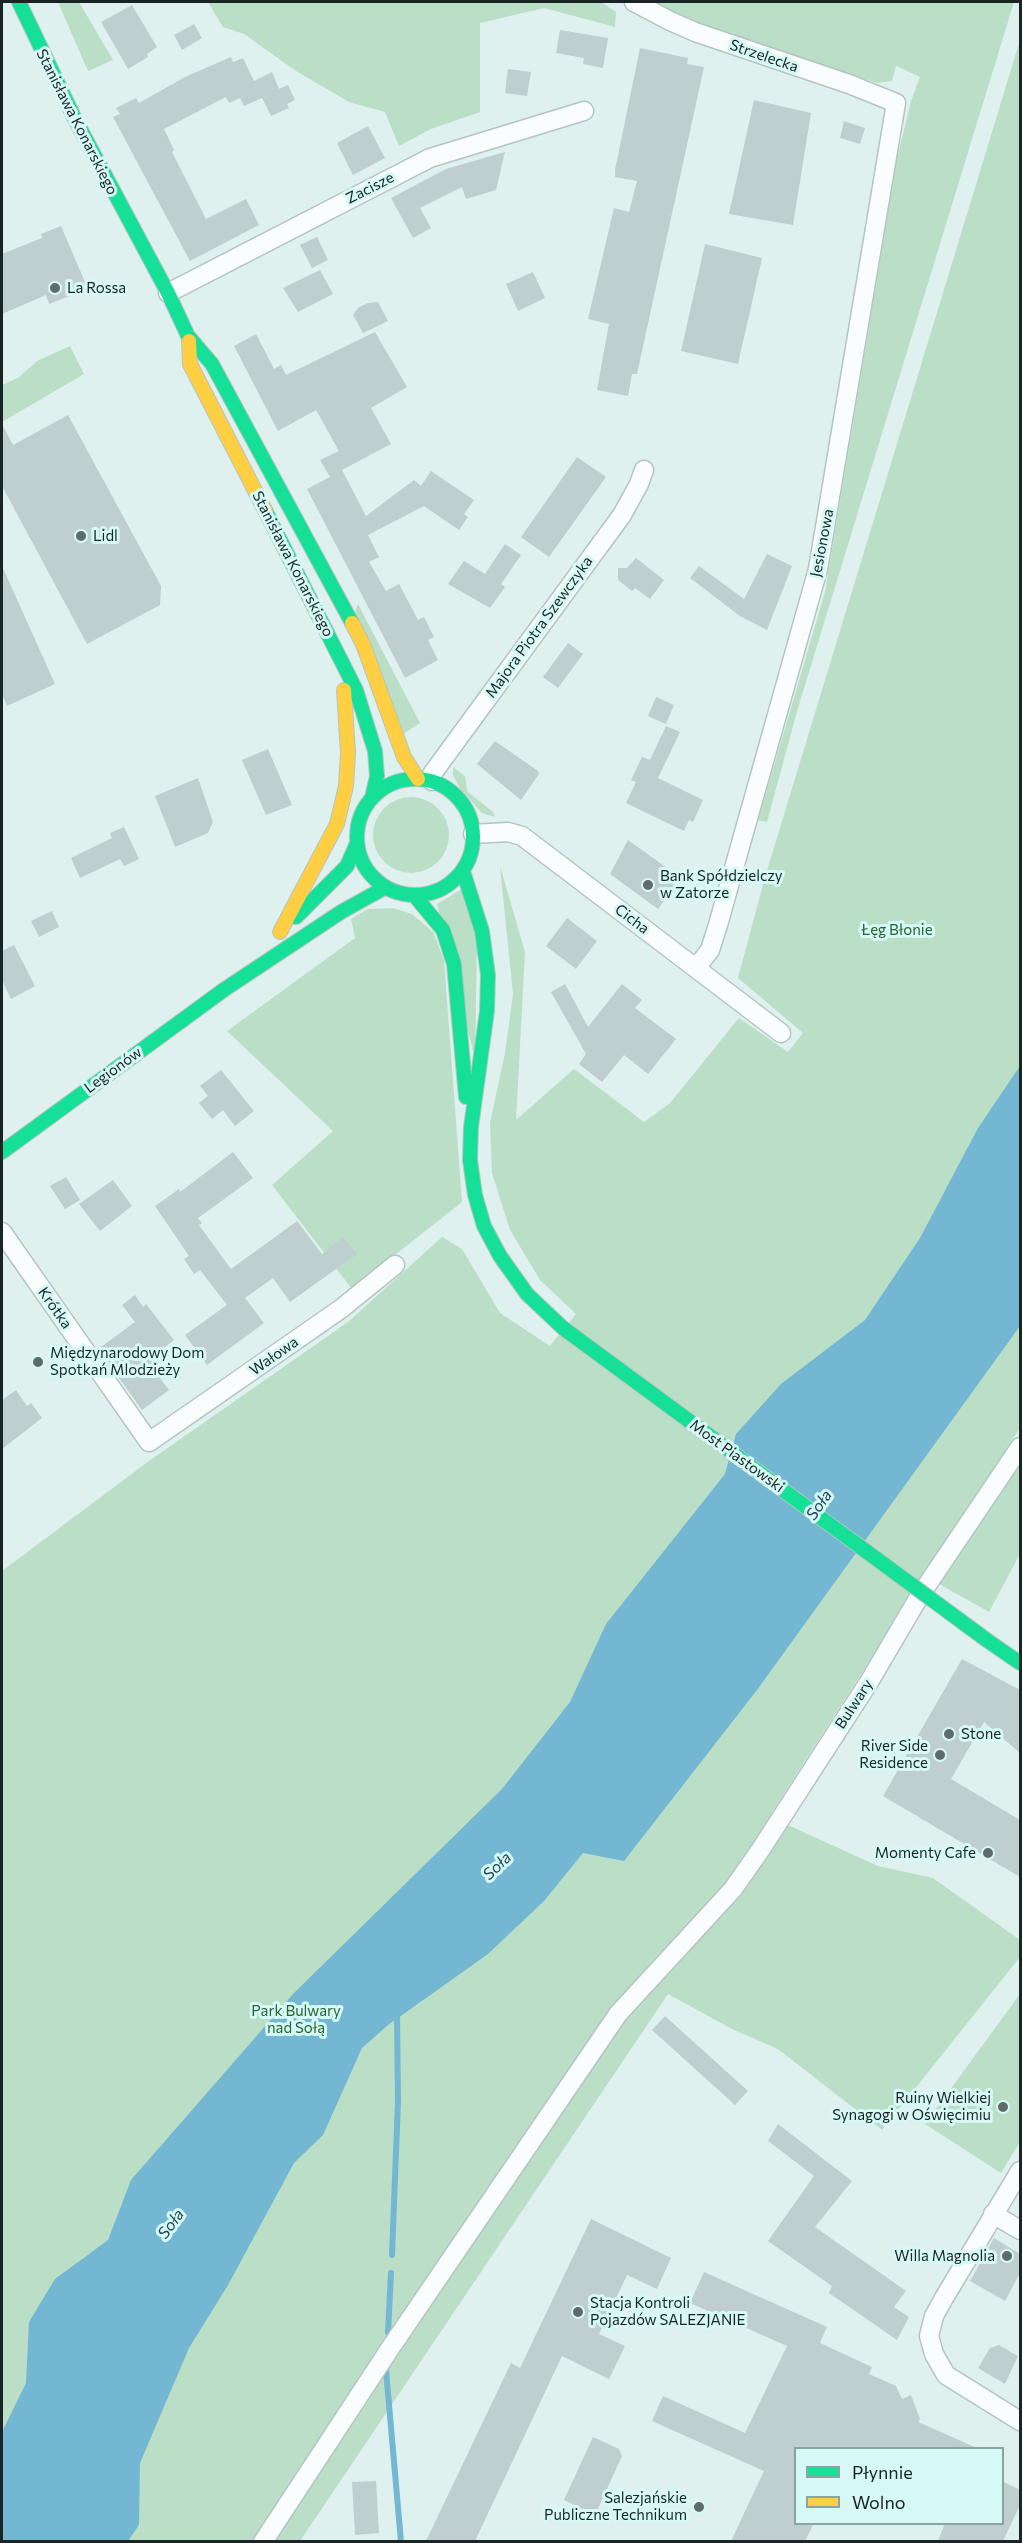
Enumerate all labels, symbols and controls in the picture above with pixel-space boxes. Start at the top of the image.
street label: Strzelecka [727,36,801,76]
street label: Stanisława Konarskiego [32,46,122,198]
street label: Zacisze [343,168,397,208]
place label: La Rossa [67,279,126,297]
marker: La Rossa [48,281,62,295]
street label: Stanisława Konarskiego [248,488,338,640]
street label: Jesionowa [807,507,837,579]
place label: Lidl [93,527,118,545]
marker: Lidl [74,529,88,543]
street label: Majora Piotra Szewczyka [482,553,596,701]
place label: Bank Spółdzielczy w Zatorze [660,867,783,902]
marker: Bank Spółdzielczy w Zatorze [641,878,655,892]
street label: Cicha [611,900,653,938]
park label: Łęg Błonie [861,921,933,939]
street label: Legionów [81,1043,145,1097]
street label: Krótka [34,1284,76,1332]
street label: Wałowa [246,1333,302,1379]
place label: Międzynarodowy Dom Spotkań Mlodzieży [50,1344,204,1379]
marker: Międzynarodowy Dom Spotkań Mlodzieży [31,1355,45,1369]
street label: Most Piastowski [686,1416,788,1496]
water label: Soła [802,1486,836,1524]
street label: Bulwary [831,1676,877,1732]
place label: Stone [961,1725,1001,1743]
marker: Stone [942,1727,956,1741]
place label: River Side Residence [859,1737,928,1772]
marker: River Side Residence [933,1748,947,1762]
place label: Momenty Cafe [875,1844,976,1862]
marker: Momenty Cafe [981,1846,995,1860]
water label: Soła [479,1848,515,1884]
park label: Park Bulwary nad Sołą [251,2002,341,2037]
place label: Ruiny Wielkiej Synagogi w Oświęcimiu [832,2089,991,2124]
marker: Ruiny Wielkiej Synagogi w Oświęcimiu [996,2100,1010,2114]
water label: Soła [154,2205,188,2243]
place label: Willa Magnolia [894,2247,995,2265]
marker: Willa Magnolia [1000,2249,1014,2263]
place label: Stacja Kontroli Pojazdów SALEZJANIE [590,2294,745,2329]
marker: Stacja Kontroli Pojazdów SALEZJANIE [571,2305,585,2319]
legend [794,2447,1004,2525]
text: Płynnie [852,2461,913,2483]
place label: Salezjańskie Publiczne Technikum [544,2489,687,2524]
text: Wolno [852,2491,906,2513]
marker: Salezjańskie Publiczne Technikum [692,2500,706,2514]

